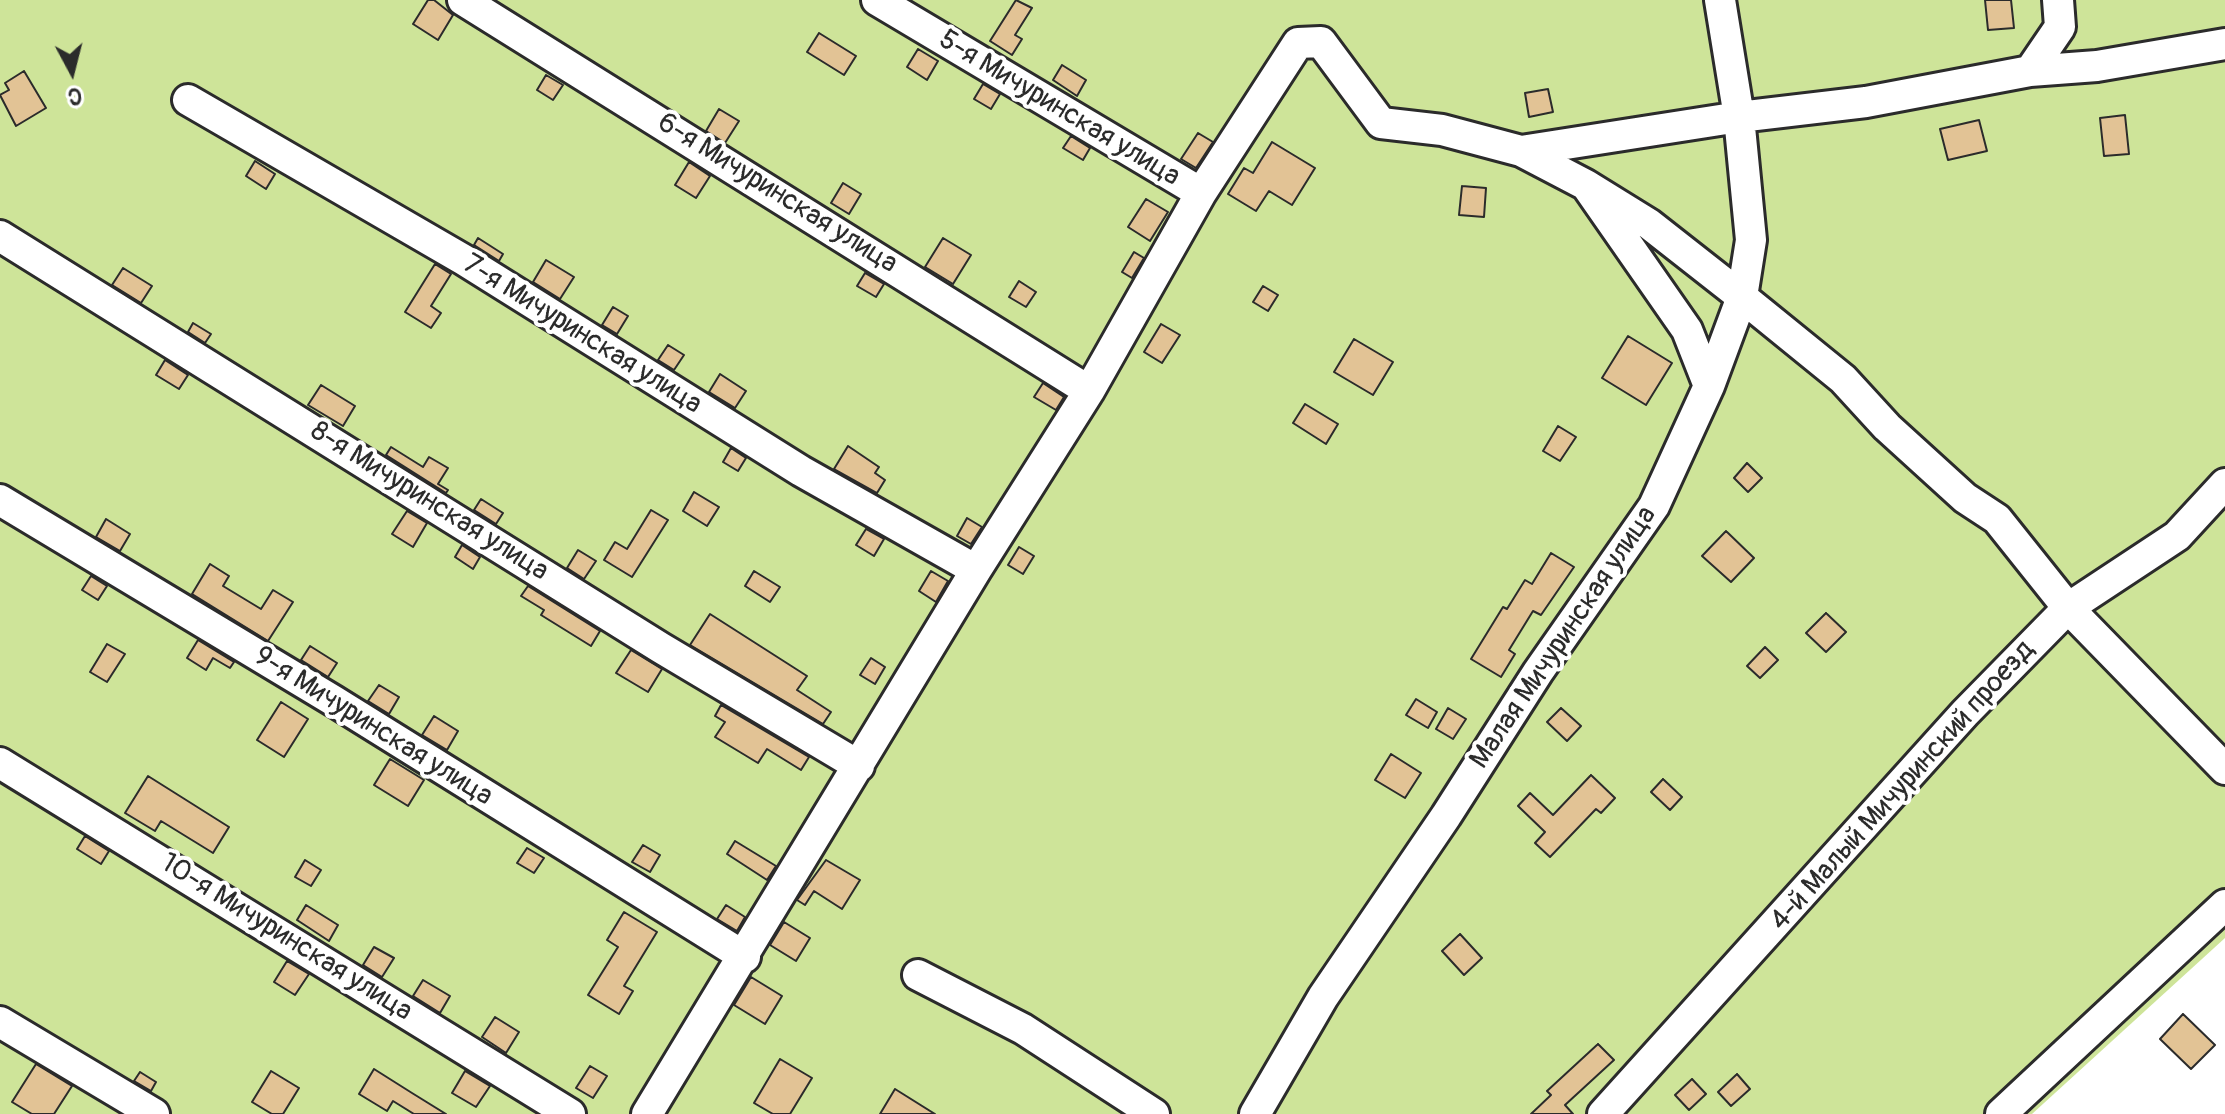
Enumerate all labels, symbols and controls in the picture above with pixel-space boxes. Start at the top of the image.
street label: 5-я Мичуринская улица [932,24,1186,194]
north arrow [32,32,112,112]
text: С [66,81,83,111]
street label: 6-я Мичуринская улица [651,106,903,282]
street label: 7-я Мичуринская улица [456,248,708,422]
street label: 8-я Мичуринская улица [304,415,554,589]
street label: Малая Мичуринская улица [1464,500,1664,776]
street label: 4-й Малый Мичуринский проезд [1764,634,2042,938]
street label: 9-я Мичуринская улица [248,640,498,814]
street label: 10-я Мичуринская улица [154,847,418,1029]

